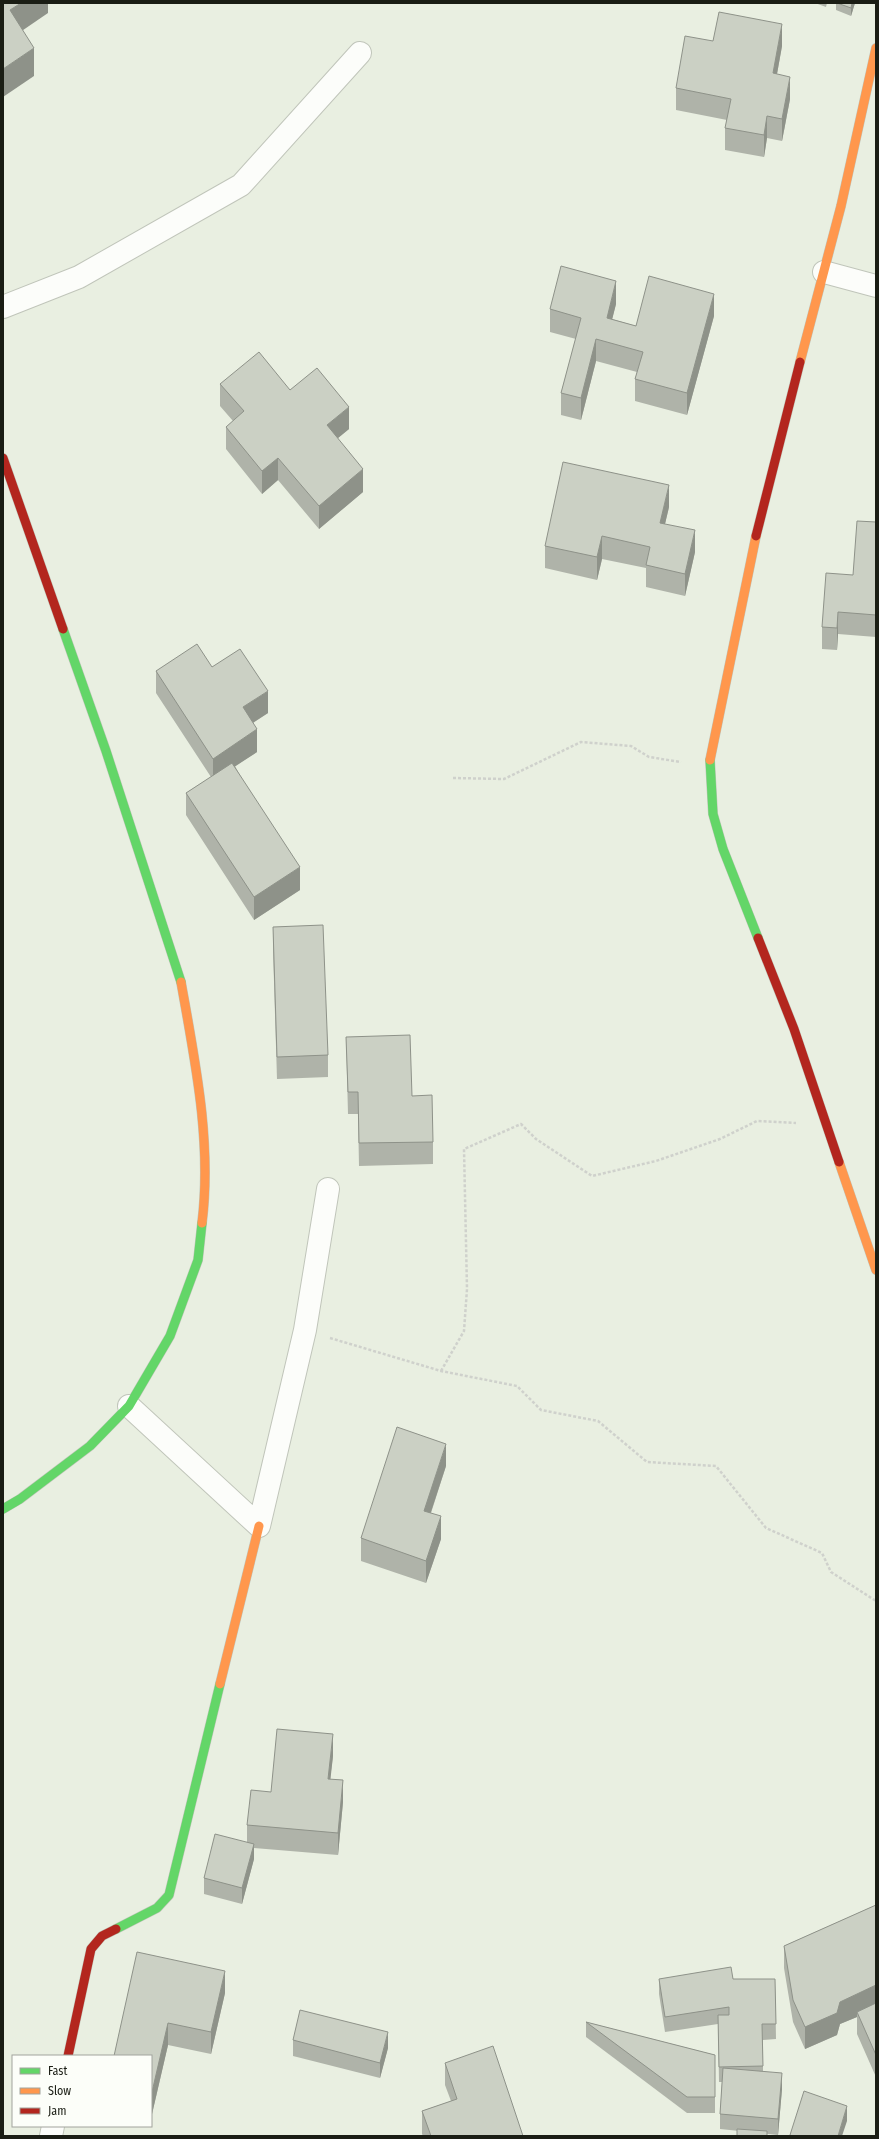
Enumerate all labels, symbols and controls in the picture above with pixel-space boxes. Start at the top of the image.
legend [12,2055,152,2127]
text: Fast [48,2064,67,2078]
text: Slow [48,2084,71,2098]
text: Jam [48,2104,66,2118]

